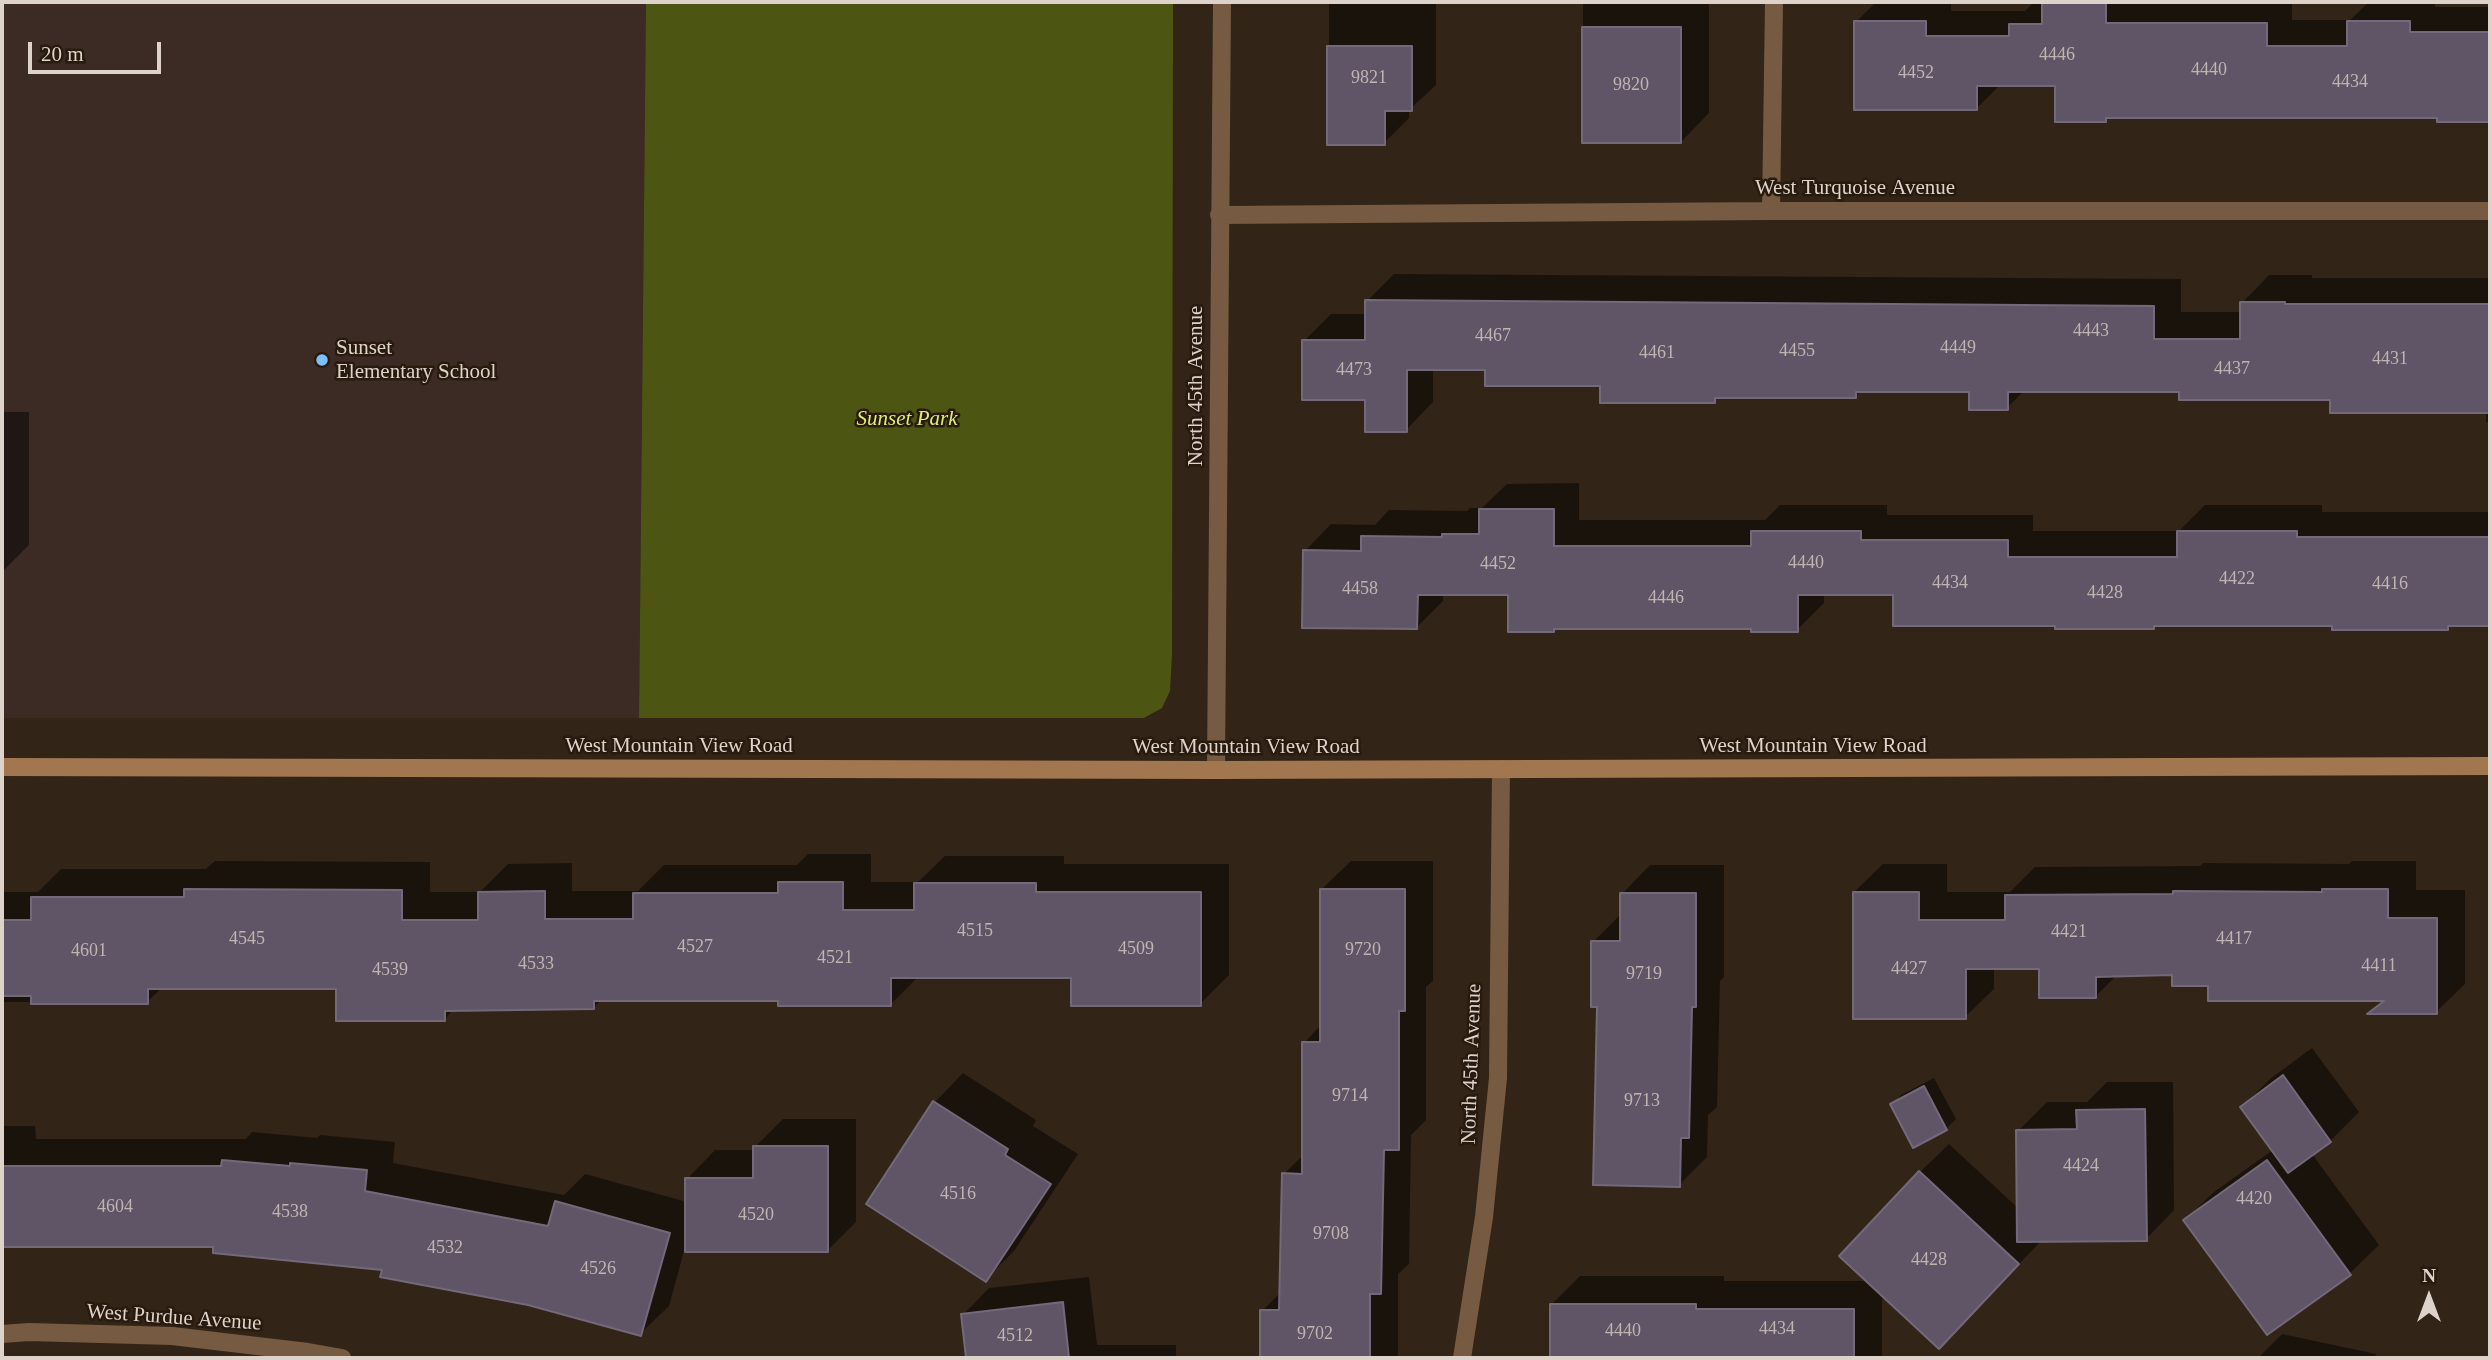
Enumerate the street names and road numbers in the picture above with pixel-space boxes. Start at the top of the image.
street label: West Turquoise Avenue [1755,175,1955,201]
street label: North 45th Avenue [1183,306,1209,466]
street label: West Mountain View Road [565,733,793,759]
street label: West Mountain View Road [1699,733,1927,759]
street label: West Mountain View Road [1132,734,1360,760]
street label: North 45th Avenue [1457,983,1487,1145]
street label: West Purdue Avenue [86,1299,262,1337]

